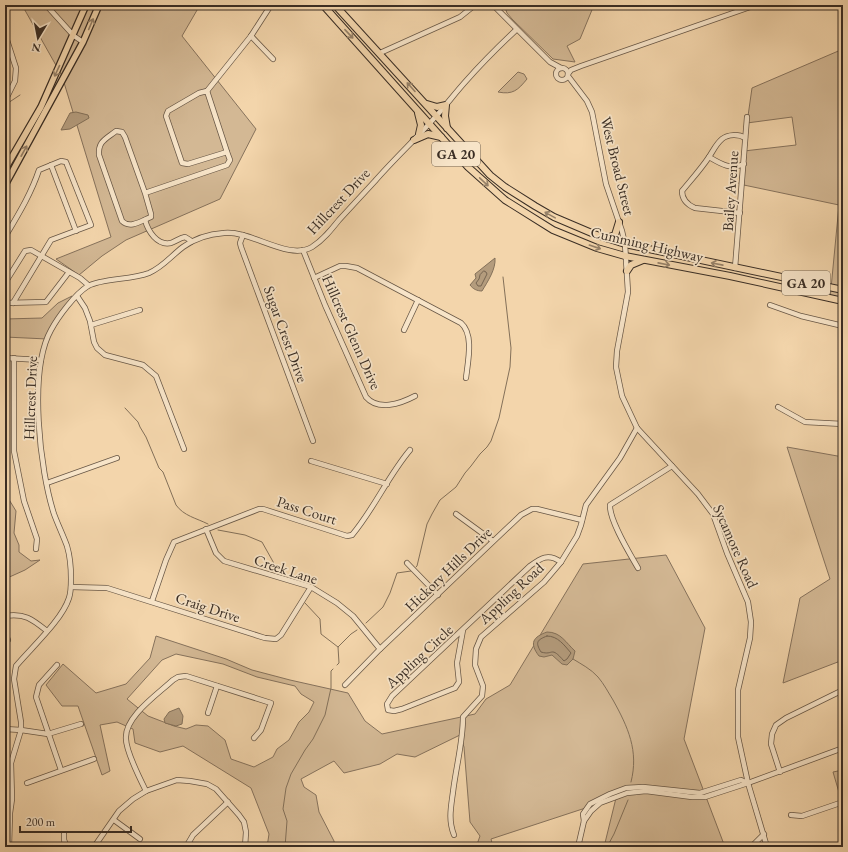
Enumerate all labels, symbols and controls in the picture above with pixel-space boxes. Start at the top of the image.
north arrow [18,18,58,58]
one-way arrow [88,18,95,30]
one-way arrow [344,29,353,39]
text: N [31,40,42,56]
one-way arrow [53,65,61,77]
one-way arrow [406,82,415,92]
street label: West Broad Street [597,115,640,218]
road number: GA 20 [432,142,480,166]
one-way arrow [21,145,28,157]
street label: Bailey Avenue [718,150,742,232]
street label: Hillcrest Drive [302,164,374,238]
one-way arrow [478,177,488,186]
one-way arrow [544,210,556,218]
street label: Cumming Highway [589,222,706,266]
one-way arrow [588,244,601,251]
one-way arrow [657,260,670,268]
one-way arrow [711,260,724,268]
road number: GA 20 [782,271,830,295]
street label: Hillcrest Glenn Drive [318,272,386,392]
street label: Sugar Crest Drive [260,283,312,385]
street label: Hillcrest Drive [19,355,41,440]
street label: Pass Court [275,491,340,529]
street label: Sycamore Road [709,501,763,591]
street label: Hickory Hills Drive [400,523,496,615]
street label: Creek Lane [252,550,320,588]
street label: Appling Road [474,558,548,629]
street label: Craig Drive [173,588,243,626]
street label: Appling Circle [381,620,457,693]
scale bar [20,808,131,834]
text: 200 m [26,814,56,830]

